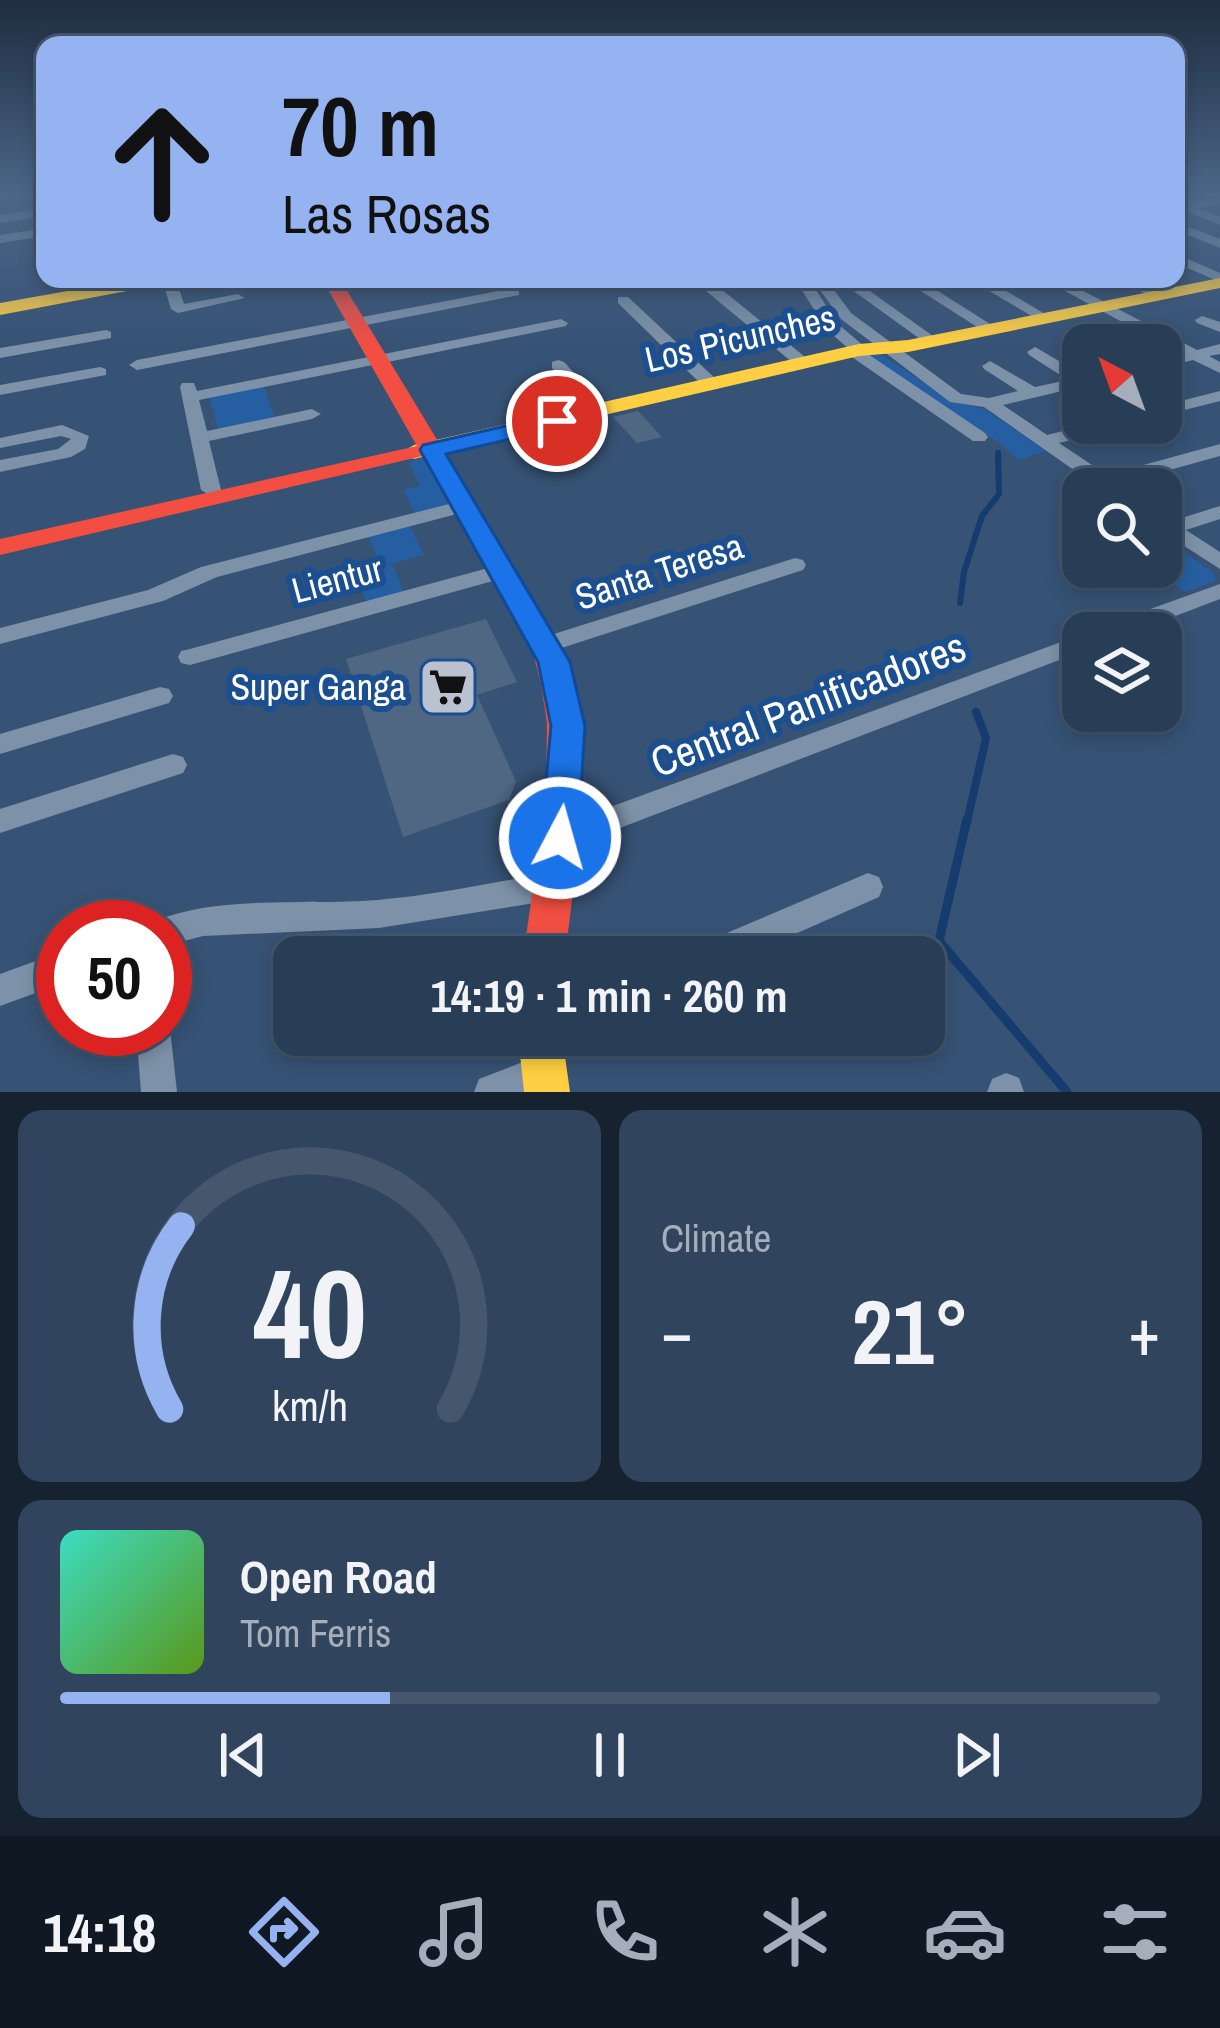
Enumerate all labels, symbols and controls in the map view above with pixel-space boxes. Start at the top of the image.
text: 70 m [282,69,439,182]
icon: ahead [84,84,240,240]
text: Las Rosas [282,177,491,250]
street label: Los Picunches [640,293,840,383]
north arrow [1062,324,1182,444]
map controls [1062,324,1182,732]
pin [506,370,608,472]
icon: arrive [524,388,590,454]
button: search [1062,468,1182,588]
street label: Santa Teresa [569,521,749,621]
street label: Lientur [286,544,388,614]
button: layers [1062,612,1182,732]
street label: Central Panificadores [642,618,974,790]
supermarket icon: Super Ganga [417,656,479,718]
place label: Super Ganga [230,663,406,711]
position arrow [497,775,623,901]
speed limit sign: 50 [36,900,192,1056]
text: 14:19 · 1 min · 260 m [431,965,787,1026]
text: Climate [661,1212,771,1264]
text: 40 [253,1229,366,1397]
text: 21° [851,1271,970,1392]
text: − [661,1287,693,1376]
text: + [1128,1287,1160,1376]
text: km/h [271,1377,348,1434]
text: Open Road [240,1546,437,1607]
text: Tom Ferris [240,1607,391,1659]
icon: previous [210,1722,276,1788]
icon: pause [577,1722,643,1788]
icon: next [944,1722,1010,1788]
icon: directions [242,1890,326,1974]
icon: music [412,1890,496,1974]
icon: phone [583,1890,667,1974]
icon: climate [753,1890,837,1974]
icon: car [923,1890,1007,1974]
icon: filters [1093,1890,1177,1974]
text: 14:18 [43,1896,156,1969]

